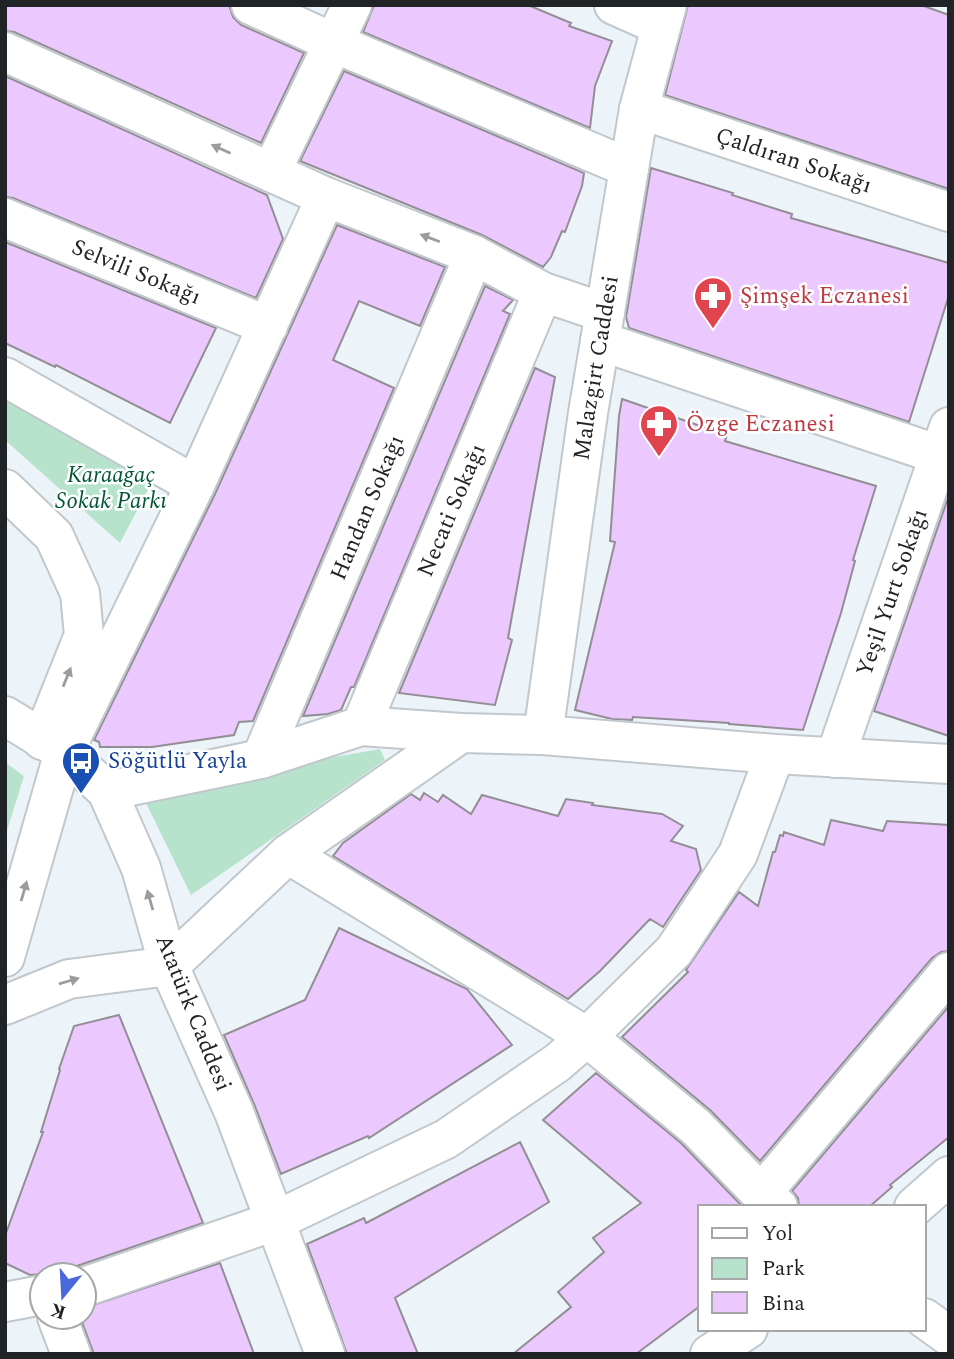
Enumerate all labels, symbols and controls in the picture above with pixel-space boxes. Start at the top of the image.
street label: Çaldıran Sokağı [711,118,877,203]
one-way arrow [210,143,231,154]
street label: Selvili Sokağı [66,230,206,314]
one-way arrow [419,233,440,244]
street label: Malazgirt Caddesi [564,273,628,463]
pharmacy icon: Şimşek Eczanesi [692,275,734,330]
place label: Şimşek Eczanesi [740,279,909,314]
pharmacy icon: Özge Eczanesi [638,403,680,458]
place label: Özge Eczanesi [686,407,835,442]
street label: Handan Sokağı [321,429,414,586]
street label: Necati Sokağı [408,438,495,582]
park label: Karaağaç Sokak Parkı [55,458,167,519]
street label: Yeşil Yurt Sokağı [847,504,937,681]
one-way arrow [62,666,73,687]
bus stop icon: Söğütlü Yayla [60,740,102,795]
place label: Söğütlü Yayla [108,744,247,779]
one-way arrow [19,880,30,902]
one-way arrow [145,889,155,910]
street label: Atatürk Caddesi [146,929,240,1097]
one-way arrow [58,975,79,985]
legend [698,1205,926,1331]
text: Yol [762,1218,793,1250]
text: Park [762,1253,806,1285]
north arrow [28,1261,98,1331]
text: Bina [762,1288,806,1320]
text: K [46,1295,70,1327]

